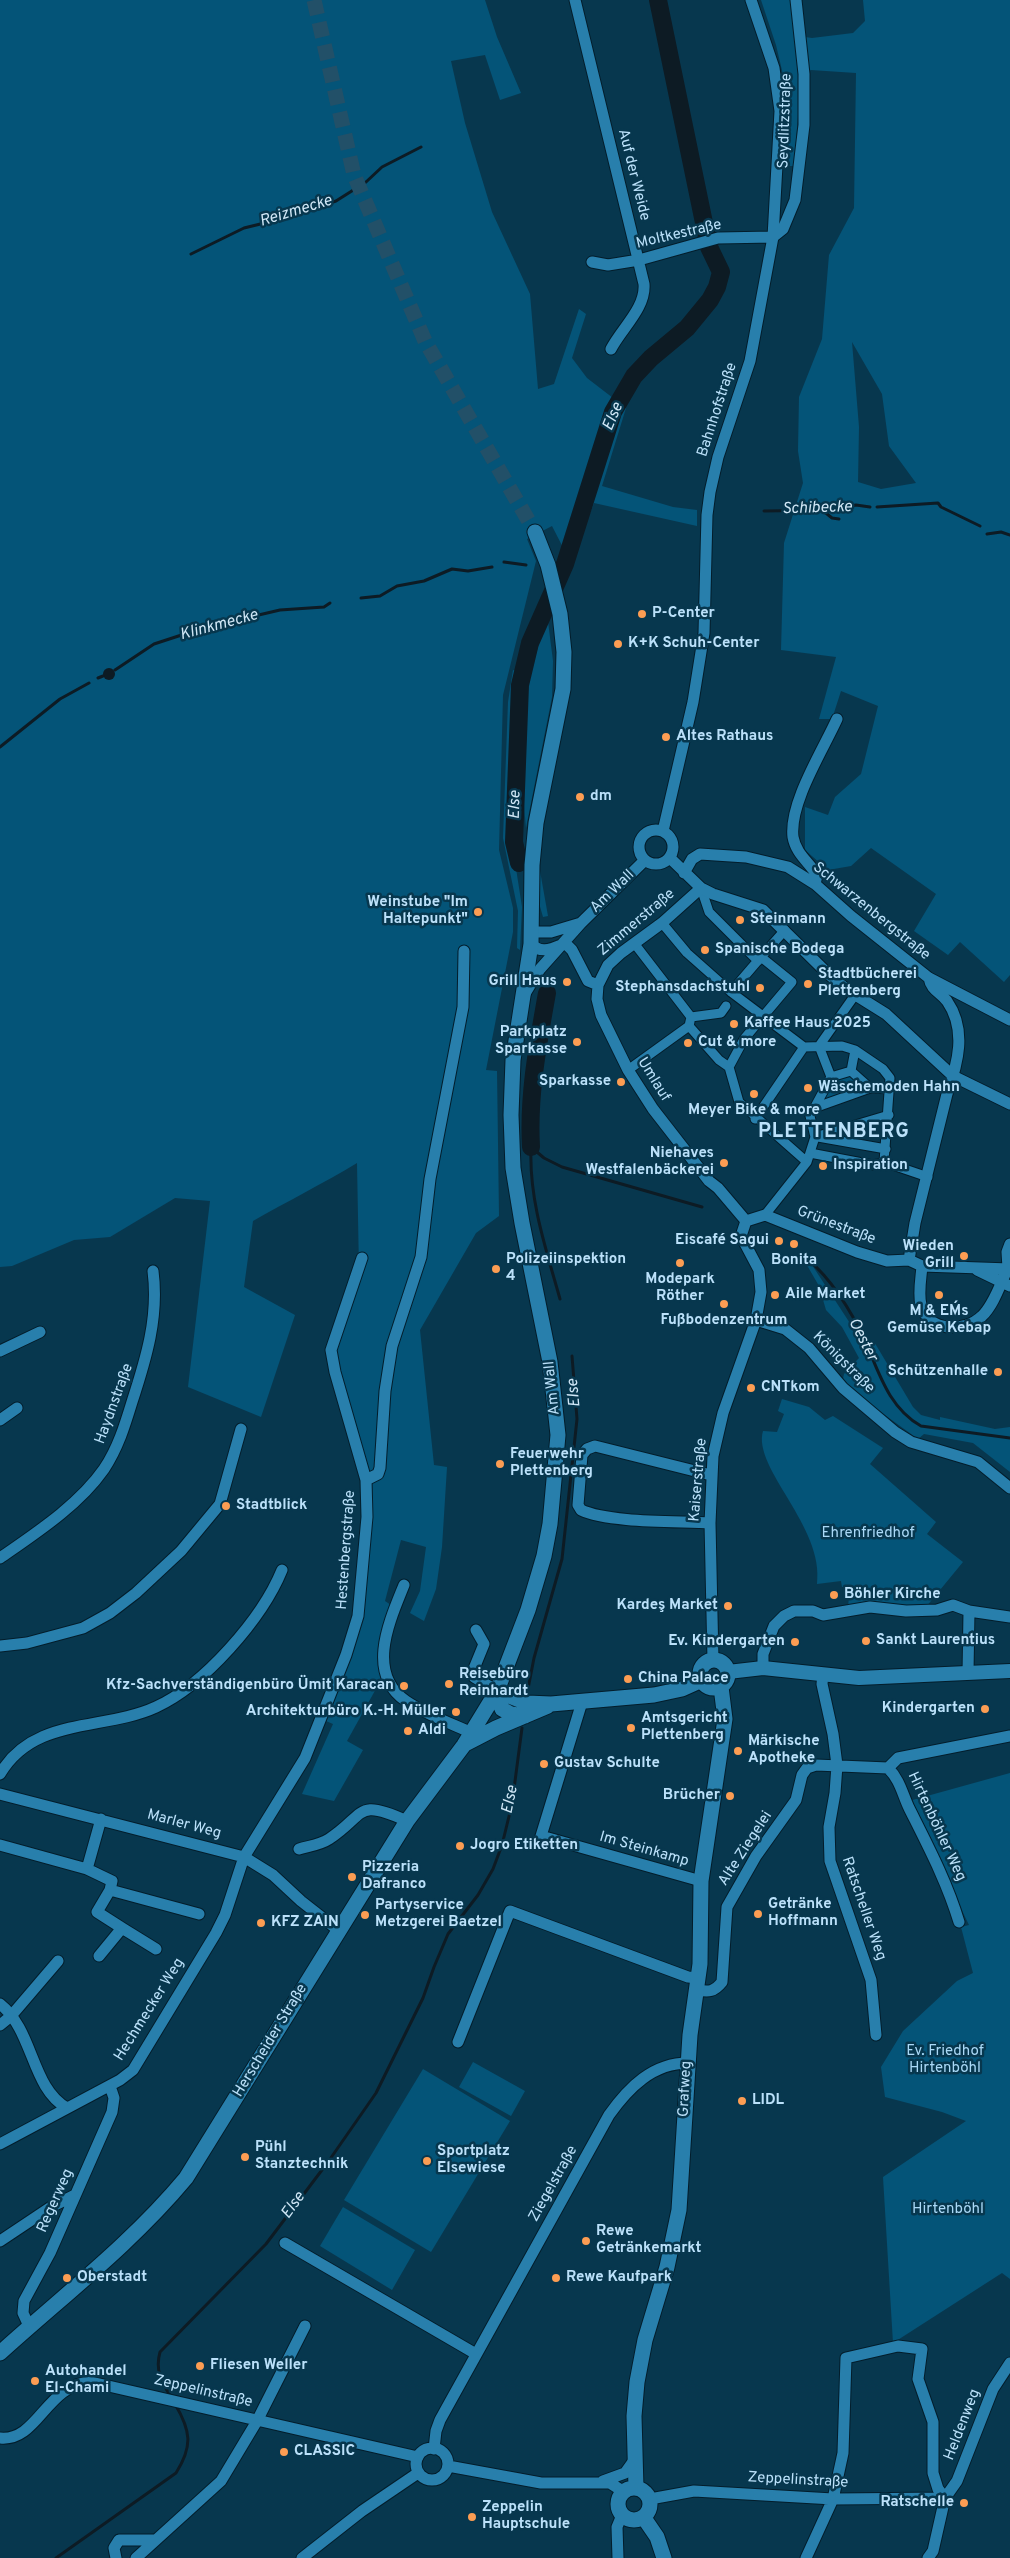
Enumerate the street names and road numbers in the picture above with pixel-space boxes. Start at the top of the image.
street label: Seydlitzstraße [775,73,797,169]
street label: Auf der Weide [613,127,653,223]
street label: Moltkestraße [635,216,723,254]
street label: Bahnhofstraße [694,361,742,459]
street label: Schwarzenbergstraße [809,859,933,965]
street label: Am Wall [587,867,639,917]
street label: Zimmerstraße [595,886,679,960]
street label: Umlauf [633,1055,673,1105]
street label: Grünestraße [794,1203,878,1249]
street label: Königstraße [808,1328,878,1398]
street label: Am Wall [541,1360,565,1416]
street label: Haydnstraße [92,1361,138,1447]
street label: Kaiserstraße [686,1437,712,1523]
street label: Hestenbergstraße [334,1489,360,1611]
street label: Hirtenböhler Weg [903,1769,969,1885]
street label: Marler Weg [145,1806,223,1844]
street label: Alte Ziegelei [715,1808,777,1890]
street label: Im Steinkamp [597,1829,691,1871]
street label: Ratscheller Weg [837,1855,889,1963]
street label: Hechmecker Weg [111,1955,189,2065]
street label: Herscheider Straße [230,1981,312,2101]
street label: Grafweg [676,2060,696,2118]
street label: Ziegelstraße [526,2143,582,2225]
street label: Regerweg [34,2166,78,2236]
street label: Zeppelinstraße [152,2372,254,2412]
street label: Heldenweg [941,2387,985,2463]
street label: Zeppelinstraße [747,2469,849,2493]

